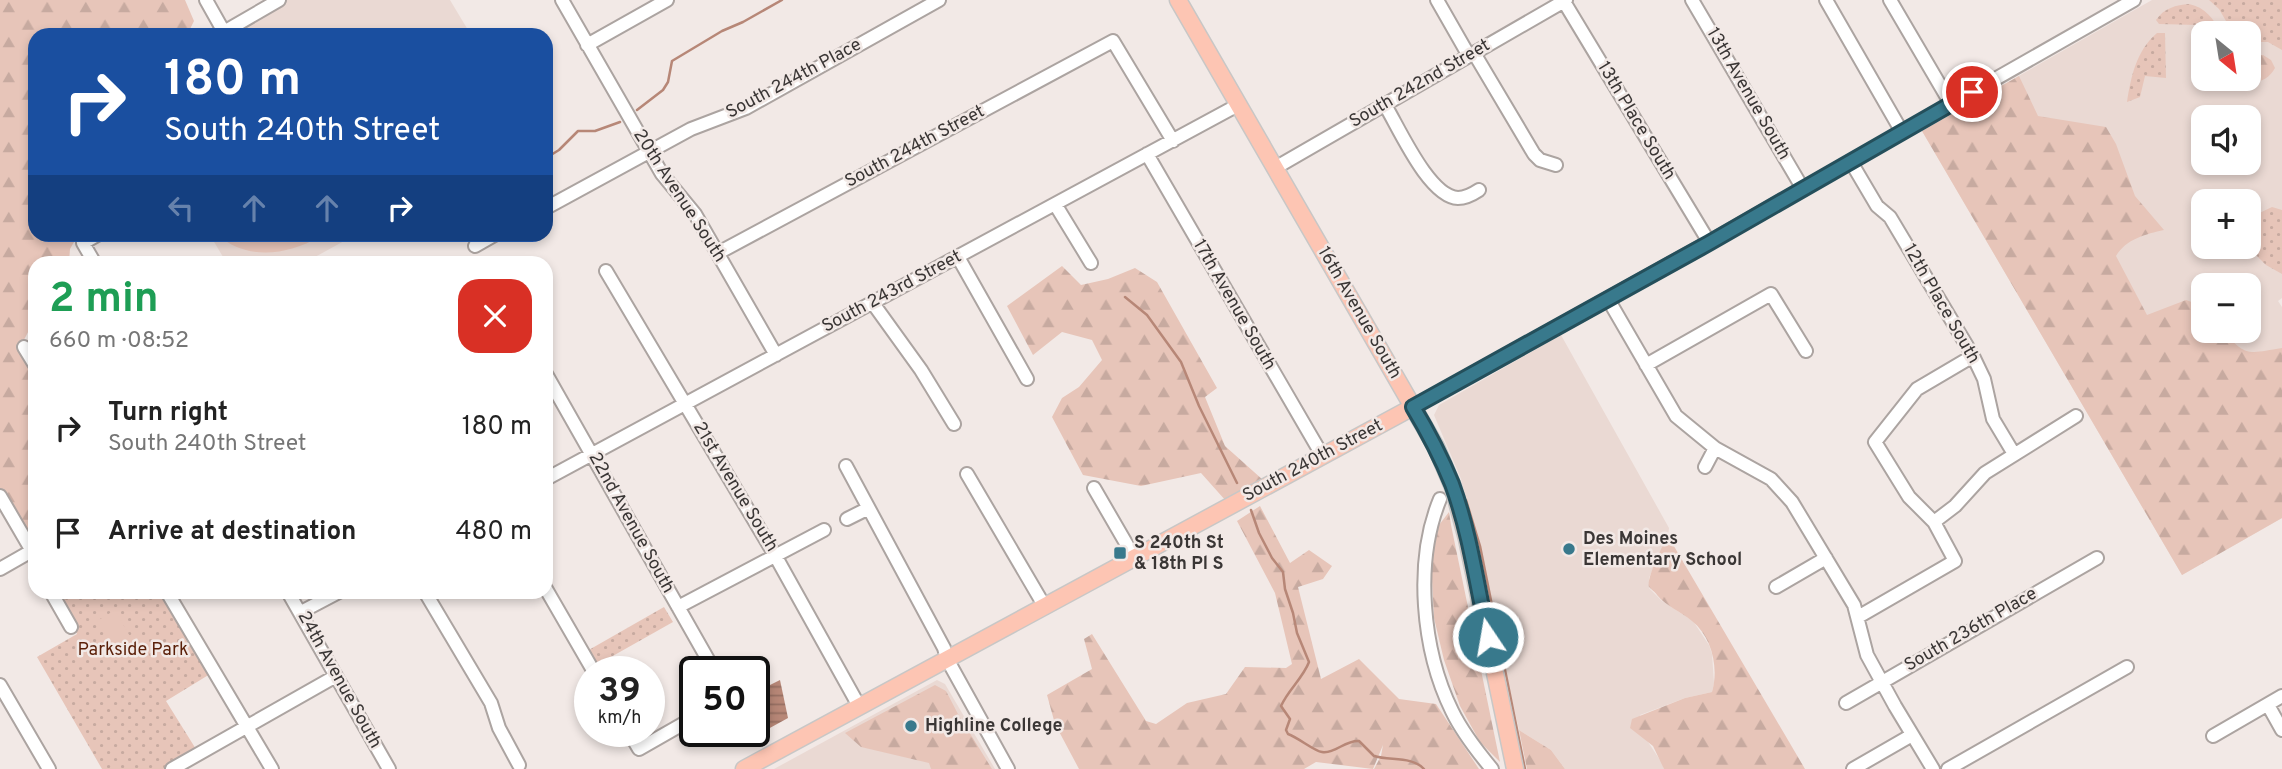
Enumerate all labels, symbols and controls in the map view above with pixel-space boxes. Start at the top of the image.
north arrow [2191,21,2261,91]
map controls [2191,21,2261,343]
street label: 13th Avenue South [1701,24,1795,164]
street label: South 244th Place [722,34,866,124]
street label: South 242nd Street [1345,34,1495,134]
text: 180 m [164,51,301,113]
icon: right [49,56,140,147]
street label: 13th Place South [1592,58,1680,184]
pin [1942,62,2002,122]
icon: arrive [1953,73,1991,111]
street label: South 244th Street [841,100,989,194]
button: sound [2191,105,2261,175]
text: South 240th Street [164,112,440,152]
street label: 20th Avenue South [627,125,731,267]
icon: left [162,189,200,227]
icon: ahead [235,189,273,227]
icon: ahead [308,189,346,227]
icon: right [381,189,419,227]
button: + [2191,189,2261,259]
street label: 17th Avenue South [1187,236,1281,374]
street label: 12th Place South [1897,240,1985,368]
street label: 16th Avenue South [1312,243,1406,383]
street label: South 243rd Street [818,246,966,338]
button: − [2191,273,2261,343]
text: 2 min [49,274,159,327]
button: close [458,279,532,353]
text: 660 m · 08:52 [49,327,189,356]
text: Turn right [108,397,228,430]
icon: right [49,409,87,447]
text: 180 m [462,411,532,444]
street label: South 240th Street [1239,414,1387,508]
street label: 21st Avenue South [687,418,783,556]
text: South 240th Street [108,430,307,459]
street label: 22nd Avenue South [583,448,679,598]
icon: arrive [49,514,87,552]
text: Arrive at destination [108,516,356,549]
text: 480 m [455,516,532,549]
place label: Des Moines Elementary School [1583,528,1742,572]
place label: S 240th St & 18th Pl S [1134,532,1224,576]
marker: Des Moines Elementary School [1561,541,1577,557]
marker: S 240th St & 18th Pl S [1112,545,1128,561]
street label: South 236th Place [1901,583,2041,677]
position arrow [1451,600,1525,674]
street label: 24th Avenue South [292,607,386,753]
park label: Parkside Park [78,639,189,662]
speed limit sign: 50 [679,656,770,747]
text: 39 [598,670,641,714]
text: km/h [598,707,641,730]
place label: Highline College [925,715,1062,738]
marker: Highline College [903,718,919,734]

